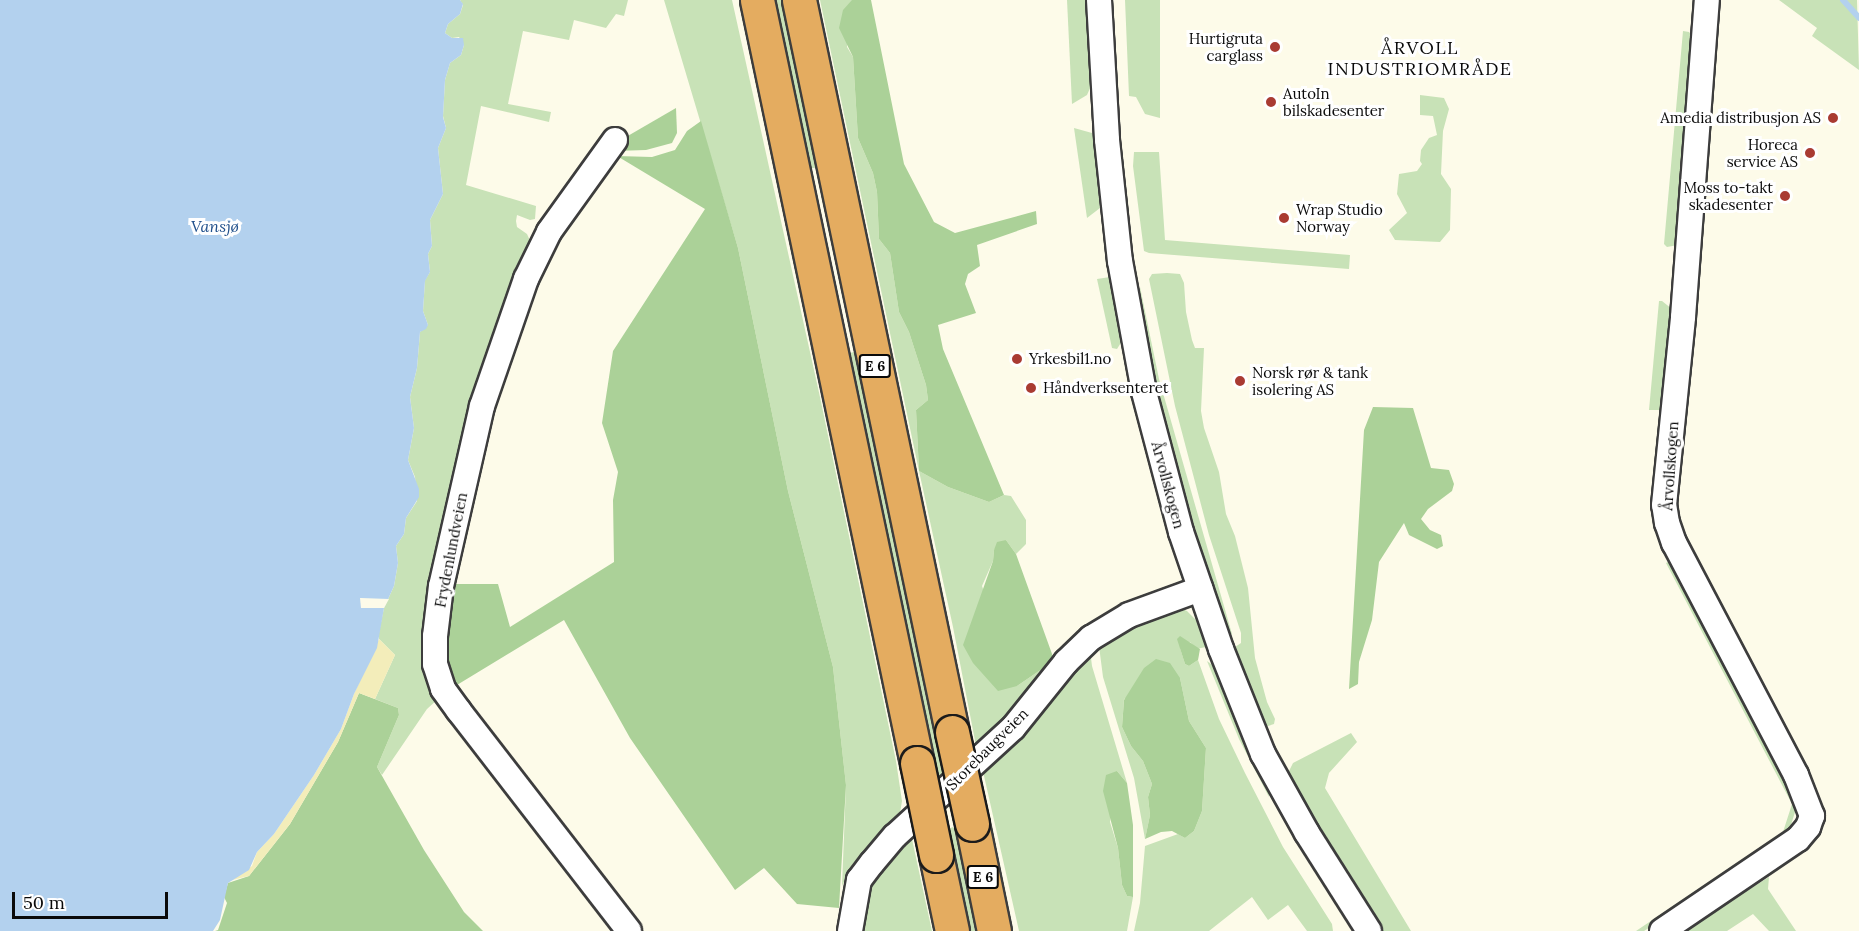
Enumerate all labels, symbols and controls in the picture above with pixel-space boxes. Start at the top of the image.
place label: Hurtigruta carglass [1189,29,1263,64]
district label: ÅRVOLL INDUSTRIOMRÅDE [1327,38,1513,80]
marker: Hurtigruta carglass [1268,40,1282,54]
place label: AutoIn bilskadesenter [1283,84,1384,119]
marker: AutoIn bilskadesenter [1264,95,1278,109]
place label: Amedia distribusjon AS [1660,109,1821,127]
marker: Amedia distribusjon AS [1826,111,1840,125]
place label: Horeca service AS [1727,135,1798,170]
marker: Horeca service AS [1803,146,1817,160]
place label: Moss to-takt skadesenter [1683,178,1773,213]
marker: Moss to-takt skadesenter [1778,189,1792,203]
place label: Wrap Studio Norway [1296,200,1383,235]
marker: Wrap Studio Norway [1277,211,1291,225]
water label: Vansjø [191,216,239,236]
place label: Yrkesbil1.no [1029,350,1111,368]
marker: Yrkesbil1.no [1010,352,1024,366]
road number: E 6 [858,355,892,377]
place label: Norsk rør & tank isolering AS [1252,363,1368,398]
marker: Norsk rør & tank isolering AS [1233,374,1247,388]
place label: Håndverksenteret [1043,379,1169,397]
marker: Håndverksenteret [1024,381,1038,395]
street label: Årvollskogen [1658,421,1682,511]
street label: Årvollskogen [1148,439,1188,531]
street label: Frydenlundveien [431,491,471,609]
street label: Storebaugveien [942,704,1032,794]
road number: E 6 [966,866,1000,888]
scale bar [15,880,171,918]
text: 50 m [23,891,65,914]

